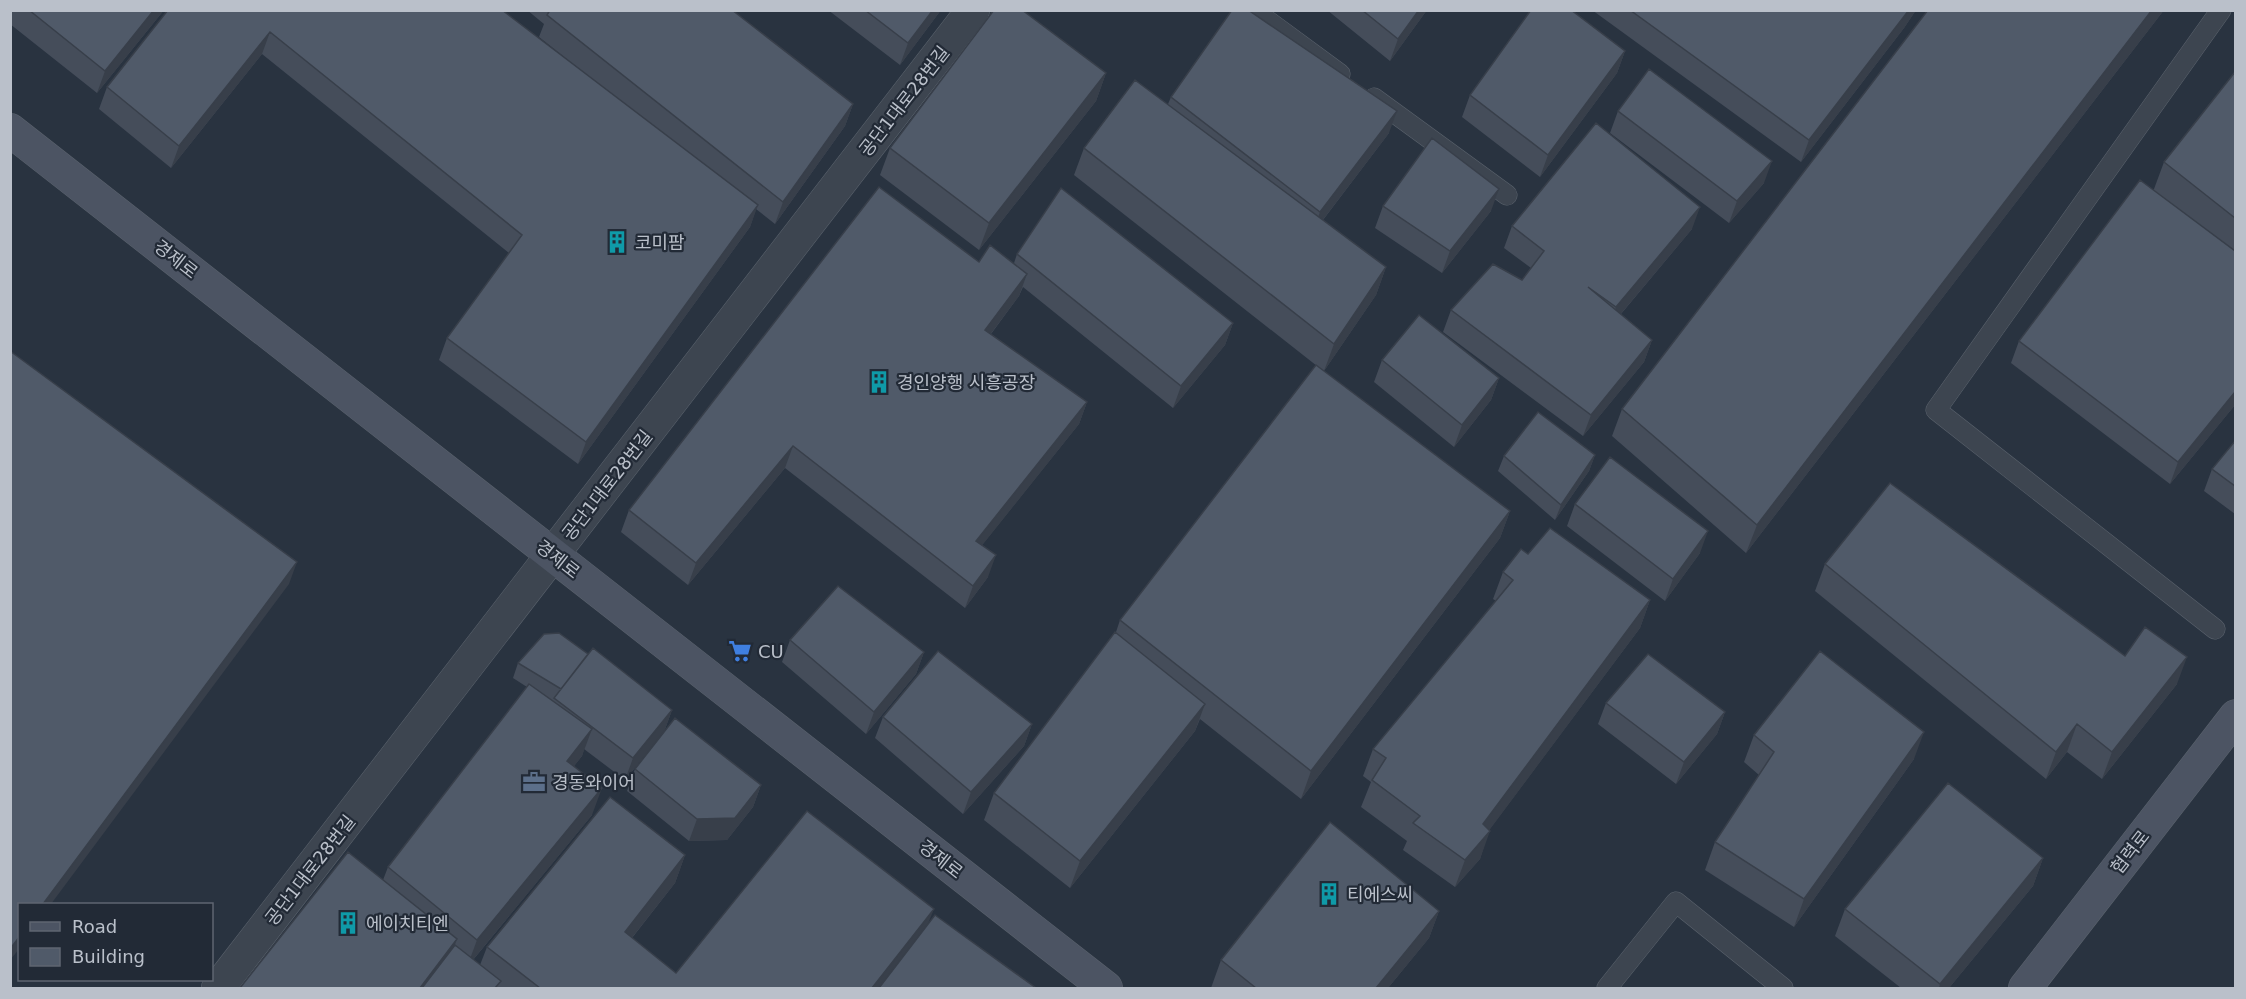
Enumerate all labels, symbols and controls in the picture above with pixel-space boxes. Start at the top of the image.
street label: 공단1대로28번길 [855,42,953,160]
building icon: 코미팜 [604,229,630,255]
place label: 코미팜 [635,232,685,253]
street label: 경제로 [150,235,202,283]
building icon: 경인양행 시흥공장 [866,369,892,395]
place label: 경인양행 시흥공장 [897,372,1035,393]
street label: 공단1대로28번길 [558,426,656,544]
street label: 경제로 [532,535,584,583]
supermarket icon: CU [727,638,753,664]
place label: CU [758,641,784,662]
office icon: 경동와이어 [521,769,547,795]
place label: 경동와이어 [552,772,635,793]
street label: 공단1대로28번길 [261,811,359,929]
street label: 협력로 [2106,826,2154,878]
street label: 경제로 [915,835,967,883]
building icon: 티에스씨 [1316,881,1342,907]
place label: 티에스씨 [1347,884,1413,905]
legend [18,903,213,981]
building icon: 에이치티엔 [335,910,361,936]
place label: 에이치티엔 [366,913,449,934]
text: Road [72,916,117,937]
text: Building [72,946,145,967]

